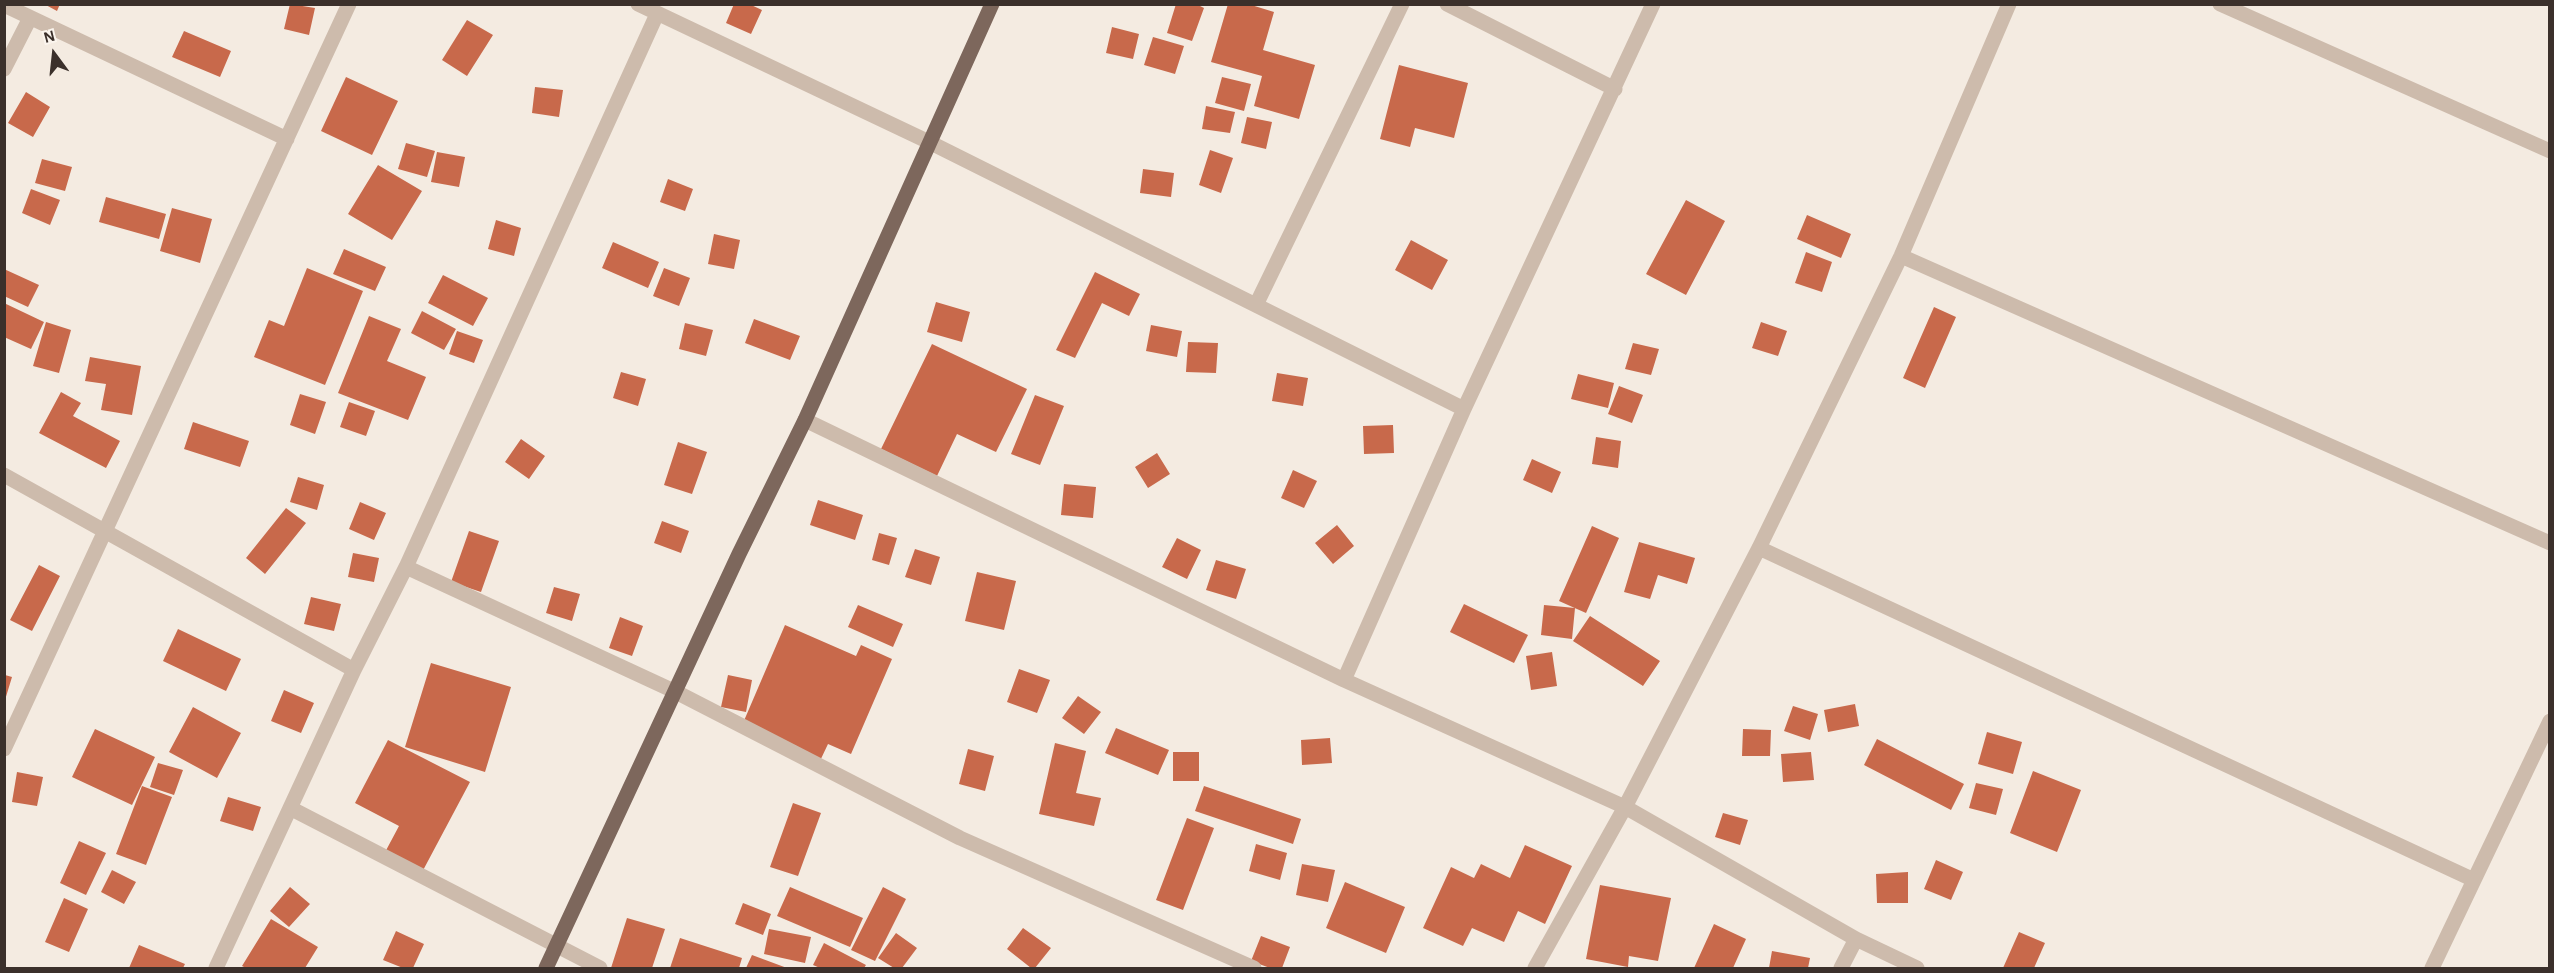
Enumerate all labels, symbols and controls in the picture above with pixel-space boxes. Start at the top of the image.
north arrow [24,24,84,84]
text: N [42,27,57,46]

